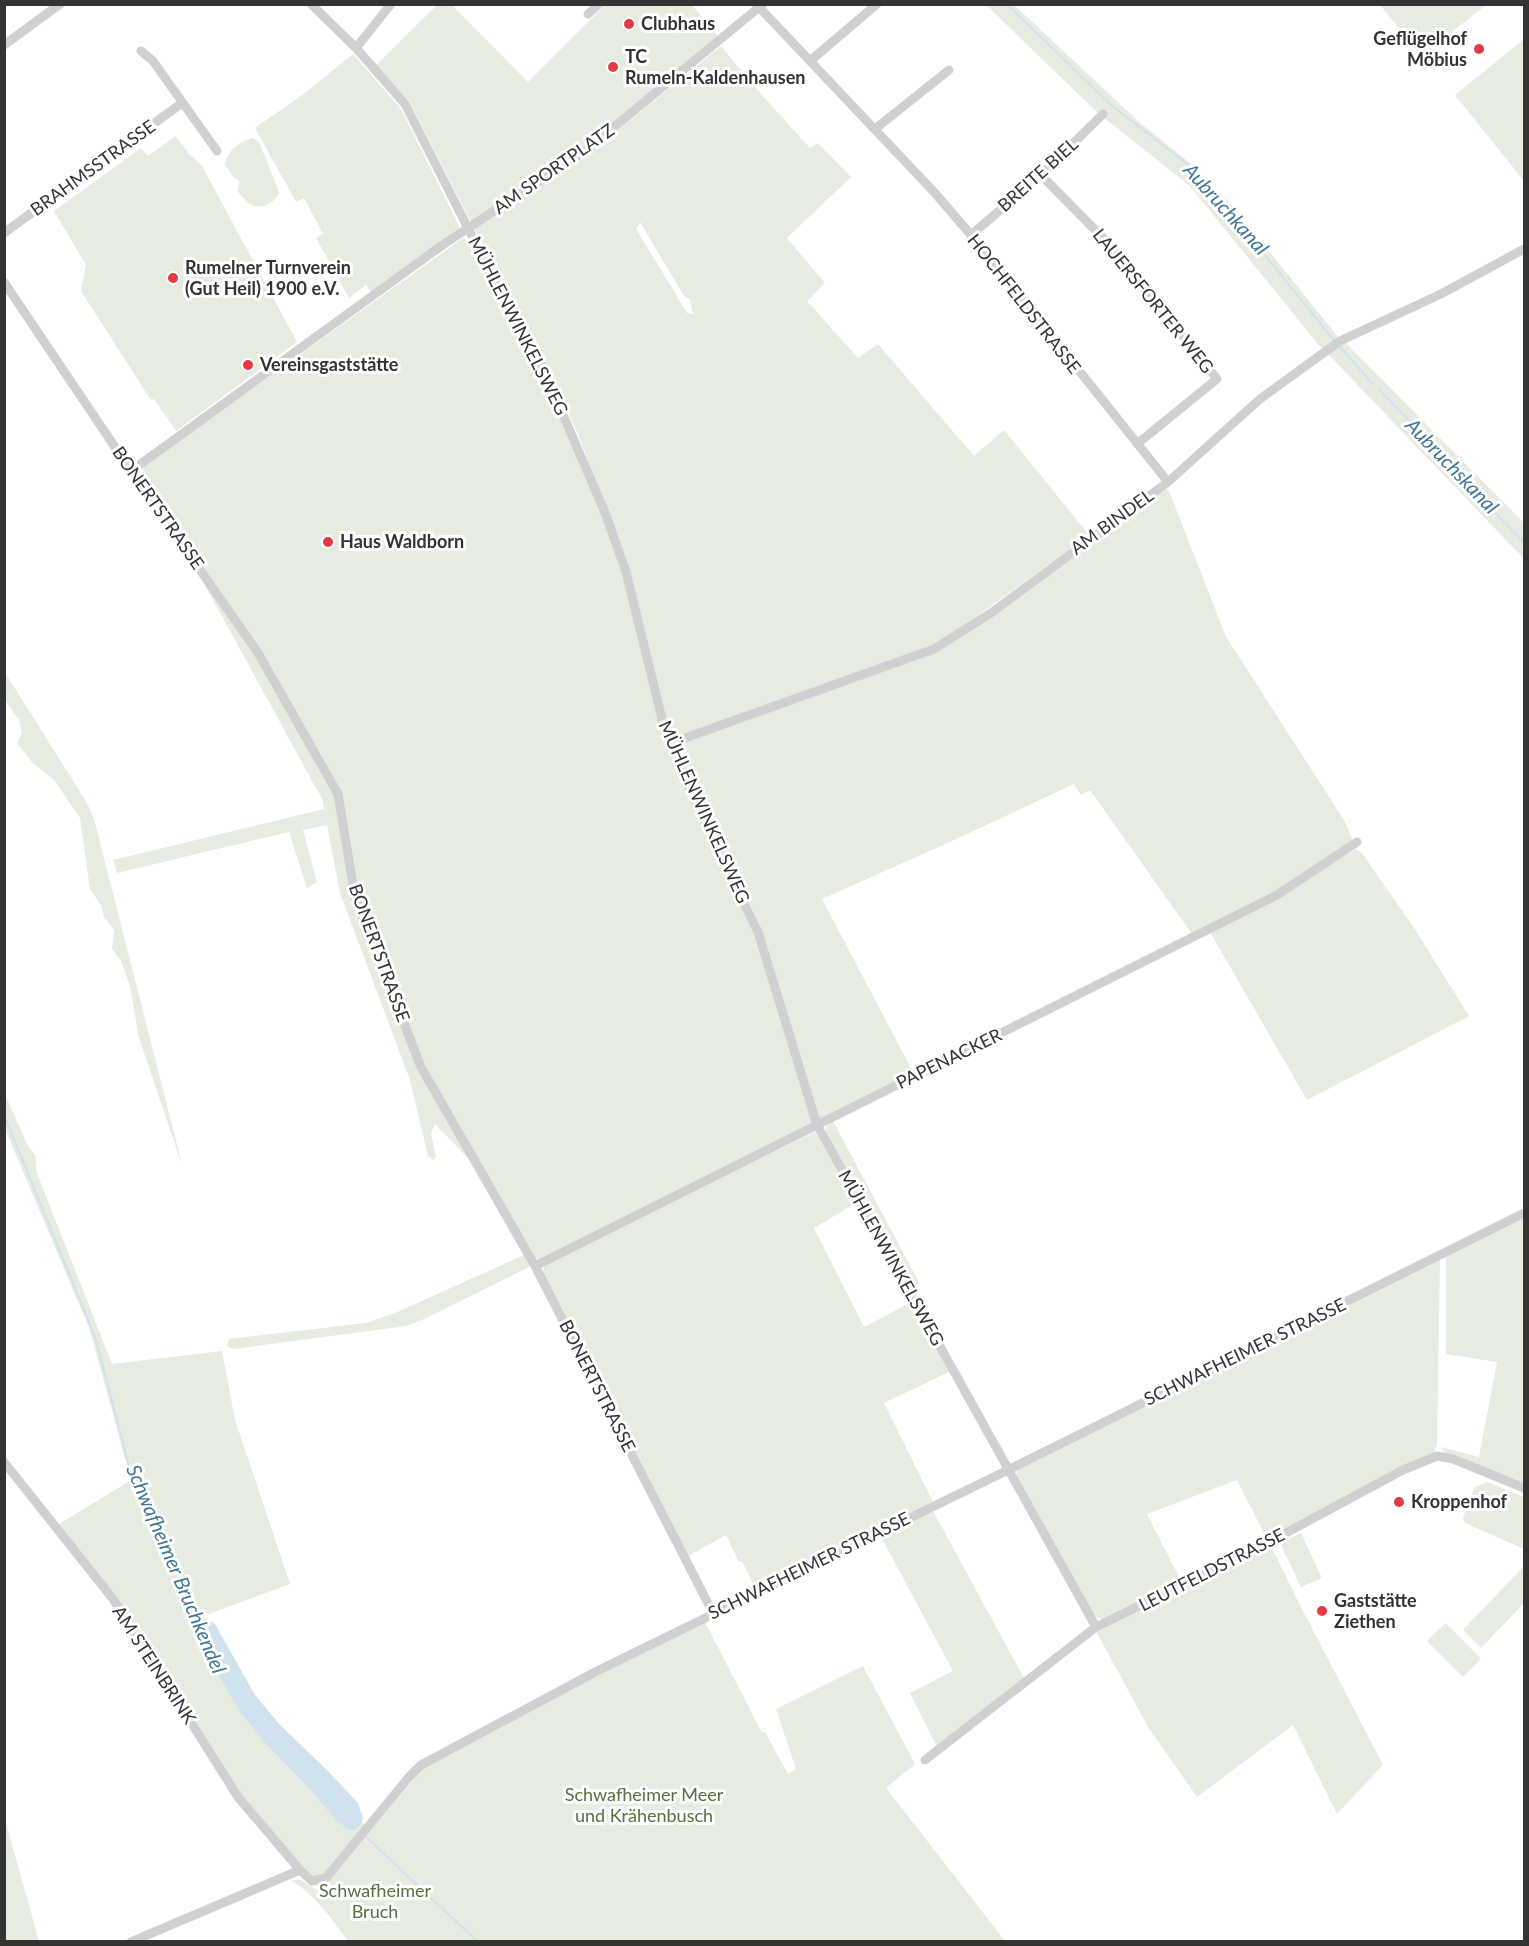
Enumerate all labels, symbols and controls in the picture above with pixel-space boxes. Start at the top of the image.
place label: Clubhaus [641,12,715,34]
marker: Clubhaus [622,17,636,31]
place label: Geflügelhof Möbius [1373,27,1468,70]
marker: Geflügelhof Möbius [1472,42,1486,56]
place label: TC Rumeln-Kaldenhausen [625,45,805,88]
marker: TC Rumeln-Kaldenhausen [606,60,620,74]
street label: BRAHMSSTRASSE [26,114,159,220]
street label: AM SPORTPLATZ [489,118,618,218]
street label: BREITE BIEL [993,133,1082,216]
water label: Aubruchkanal [1179,157,1275,260]
street label: LAUERSFORTER WEG [1089,224,1219,377]
street label: HOCHFELDSTRASSE [963,229,1086,378]
street label: MÜHLENWINKELSWEG [464,232,574,419]
place label: Rumelner Turnverein (Gut Heil) 1900 e.V. [185,256,351,299]
marker: Rumelner Turnverein (Gut Heil) 1900 e.V. [166,271,180,285]
place label: Vereinsgaststätte [259,353,399,375]
marker: Vereinsgaststätte [241,358,255,372]
water label: Aubruchskanal [1401,412,1504,518]
street label: BONERTSTRASSE [108,442,210,573]
street label: AM BINDEL [1066,484,1157,559]
place label: Haus Waldborn [340,530,464,552]
marker: Haus Waldborn [321,535,335,549]
street label: MÜHLENWINKELSWEG [655,717,755,906]
street label: BONERTSTRASSE [345,881,415,1025]
street label: PAPENACKER [892,1023,1005,1093]
street label: MÜHLENWINKELSWEG [834,1166,949,1349]
street label: SCHWAFHEIMER STRASSE [1140,1293,1349,1410]
street label: BONERTSTRASSE [555,1316,641,1455]
water label: Schwafheimer Bruchkendel [122,1461,232,1677]
place label: Kroppenhof [1411,1490,1508,1512]
marker: Kroppenhof [1392,1495,1406,1509]
street label: SCHWAFHEIMER STRASSE [704,1507,913,1624]
street label: LEUTFELDSTRASSE [1135,1523,1288,1615]
place label: Gaststätte Ziethen [1334,1589,1417,1632]
street label: AM STEINBRINK [108,1601,201,1728]
marker: Gaststätte Ziethen [1315,1604,1329,1618]
park label: Schwafheimer Meer und Krähenbusch [565,1783,724,1826]
park label: Schwafheimer Bruch [319,1879,432,1922]

